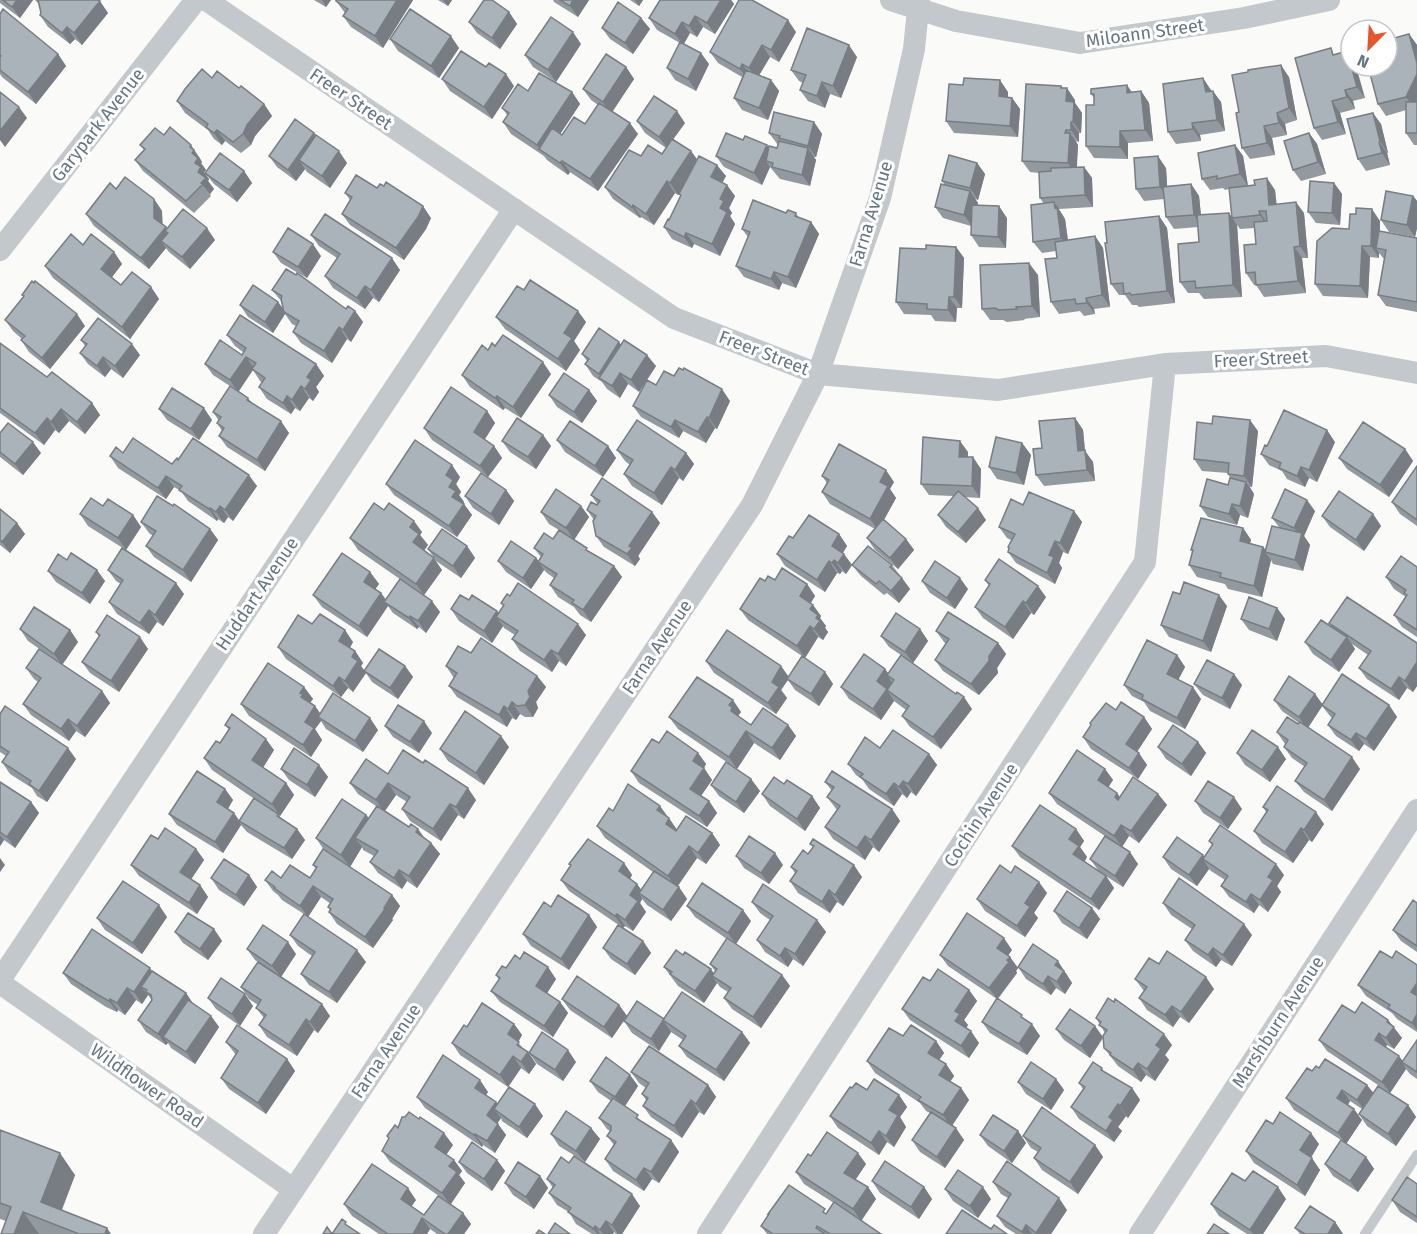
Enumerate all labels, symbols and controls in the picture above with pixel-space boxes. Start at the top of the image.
street label: Miloann Street [1085,14,1206,52]
north arrow [1339,18,1399,78]
text: N [1354,50,1372,72]
street label: Freer Street [306,63,397,135]
street label: Garypark Avenue [47,64,149,186]
street label: Farna Avenue [844,158,898,270]
street label: Freer Street [716,326,813,380]
street label: Freer Street [1213,346,1309,372]
street label: Huddart Avenue [211,533,303,655]
street label: Farna Avenue [617,596,697,698]
street label: Cochin Avenue [939,759,1023,871]
street label: Marshburn Avenue [1227,952,1329,1092]
street label: Farna Avenue [346,1000,426,1102]
street label: Wildflower Road [86,1039,208,1133]

